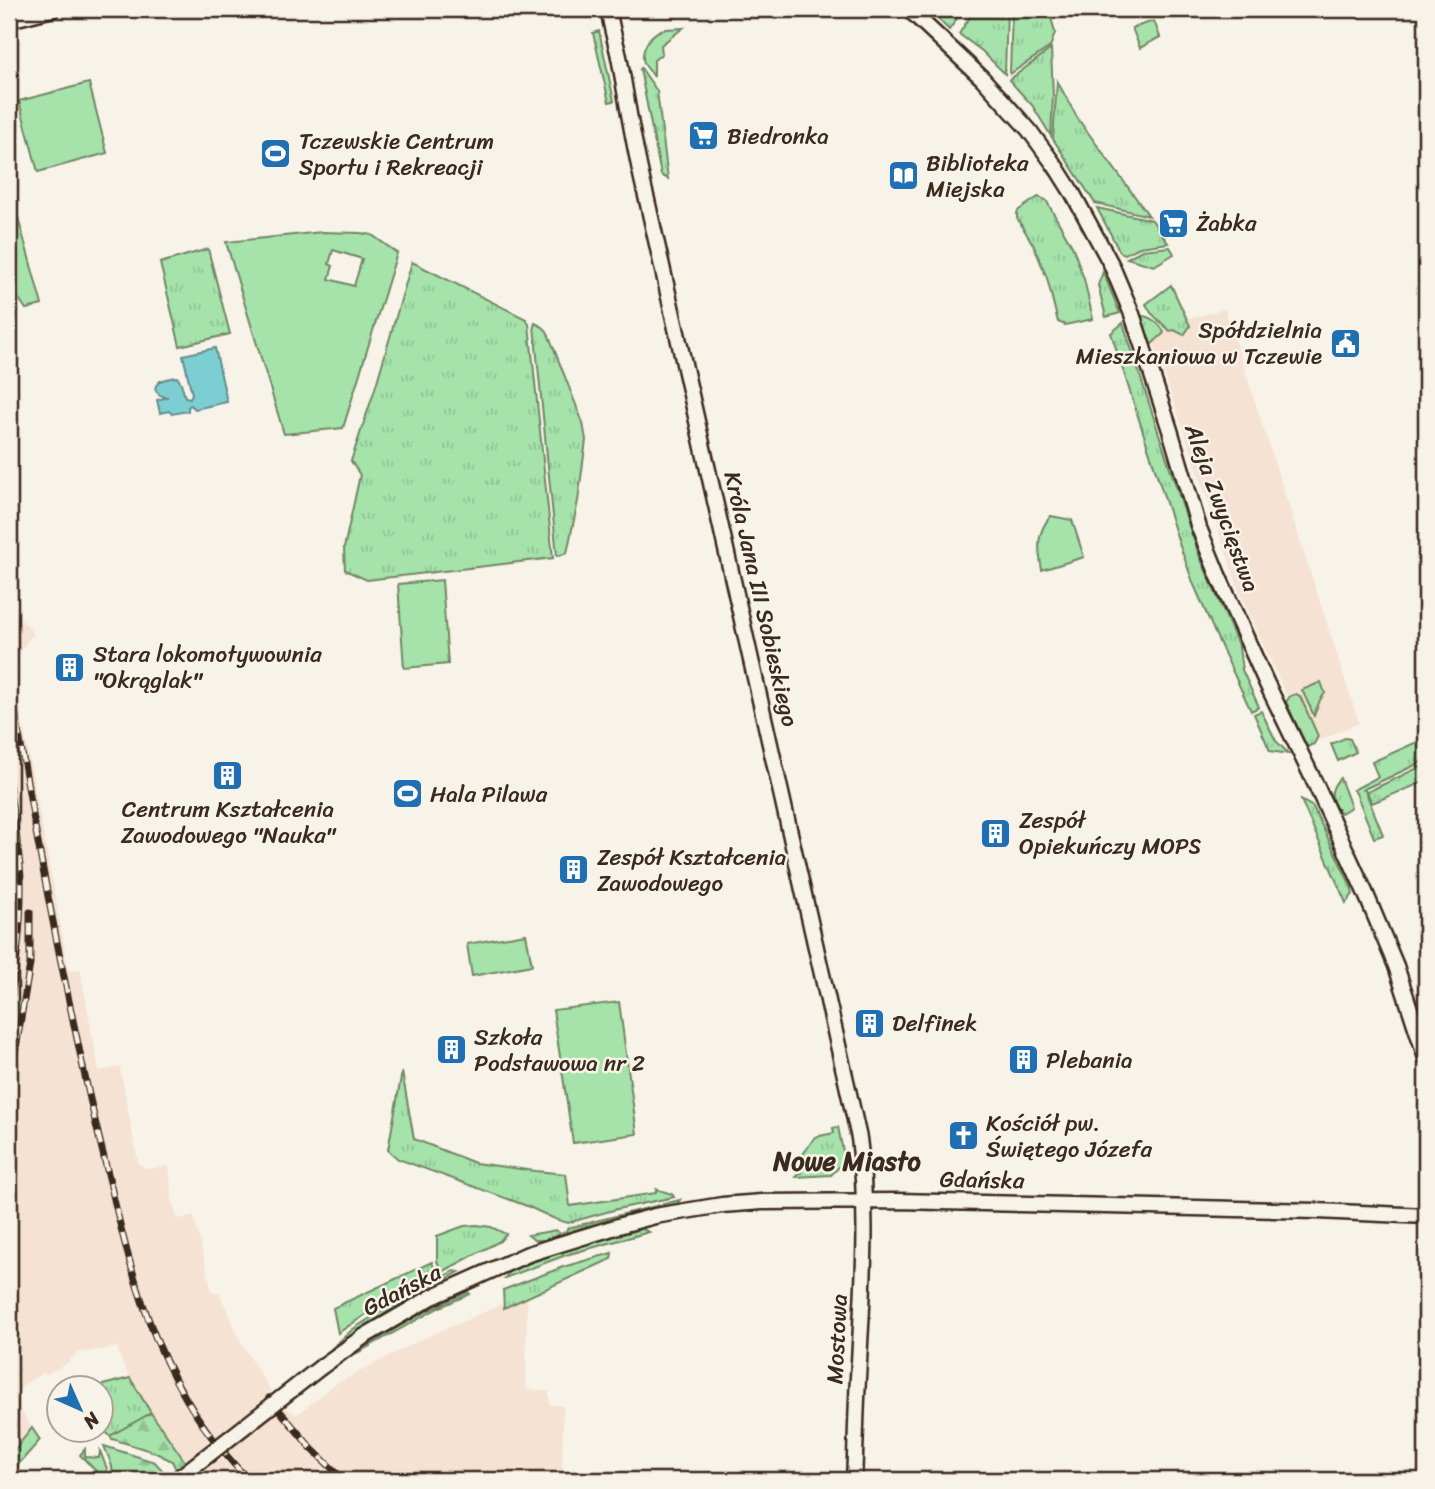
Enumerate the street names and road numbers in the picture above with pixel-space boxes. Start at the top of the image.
street label: Aleja Zwycięstwa [1172,417,1271,598]
street label: Króla Jana III Sobieskiego [712,467,810,731]
street label: Gdańska [939,1159,1025,1201]
street label: Gdańska [355,1252,449,1328]
street label: Mostowa [814,1292,860,1385]

